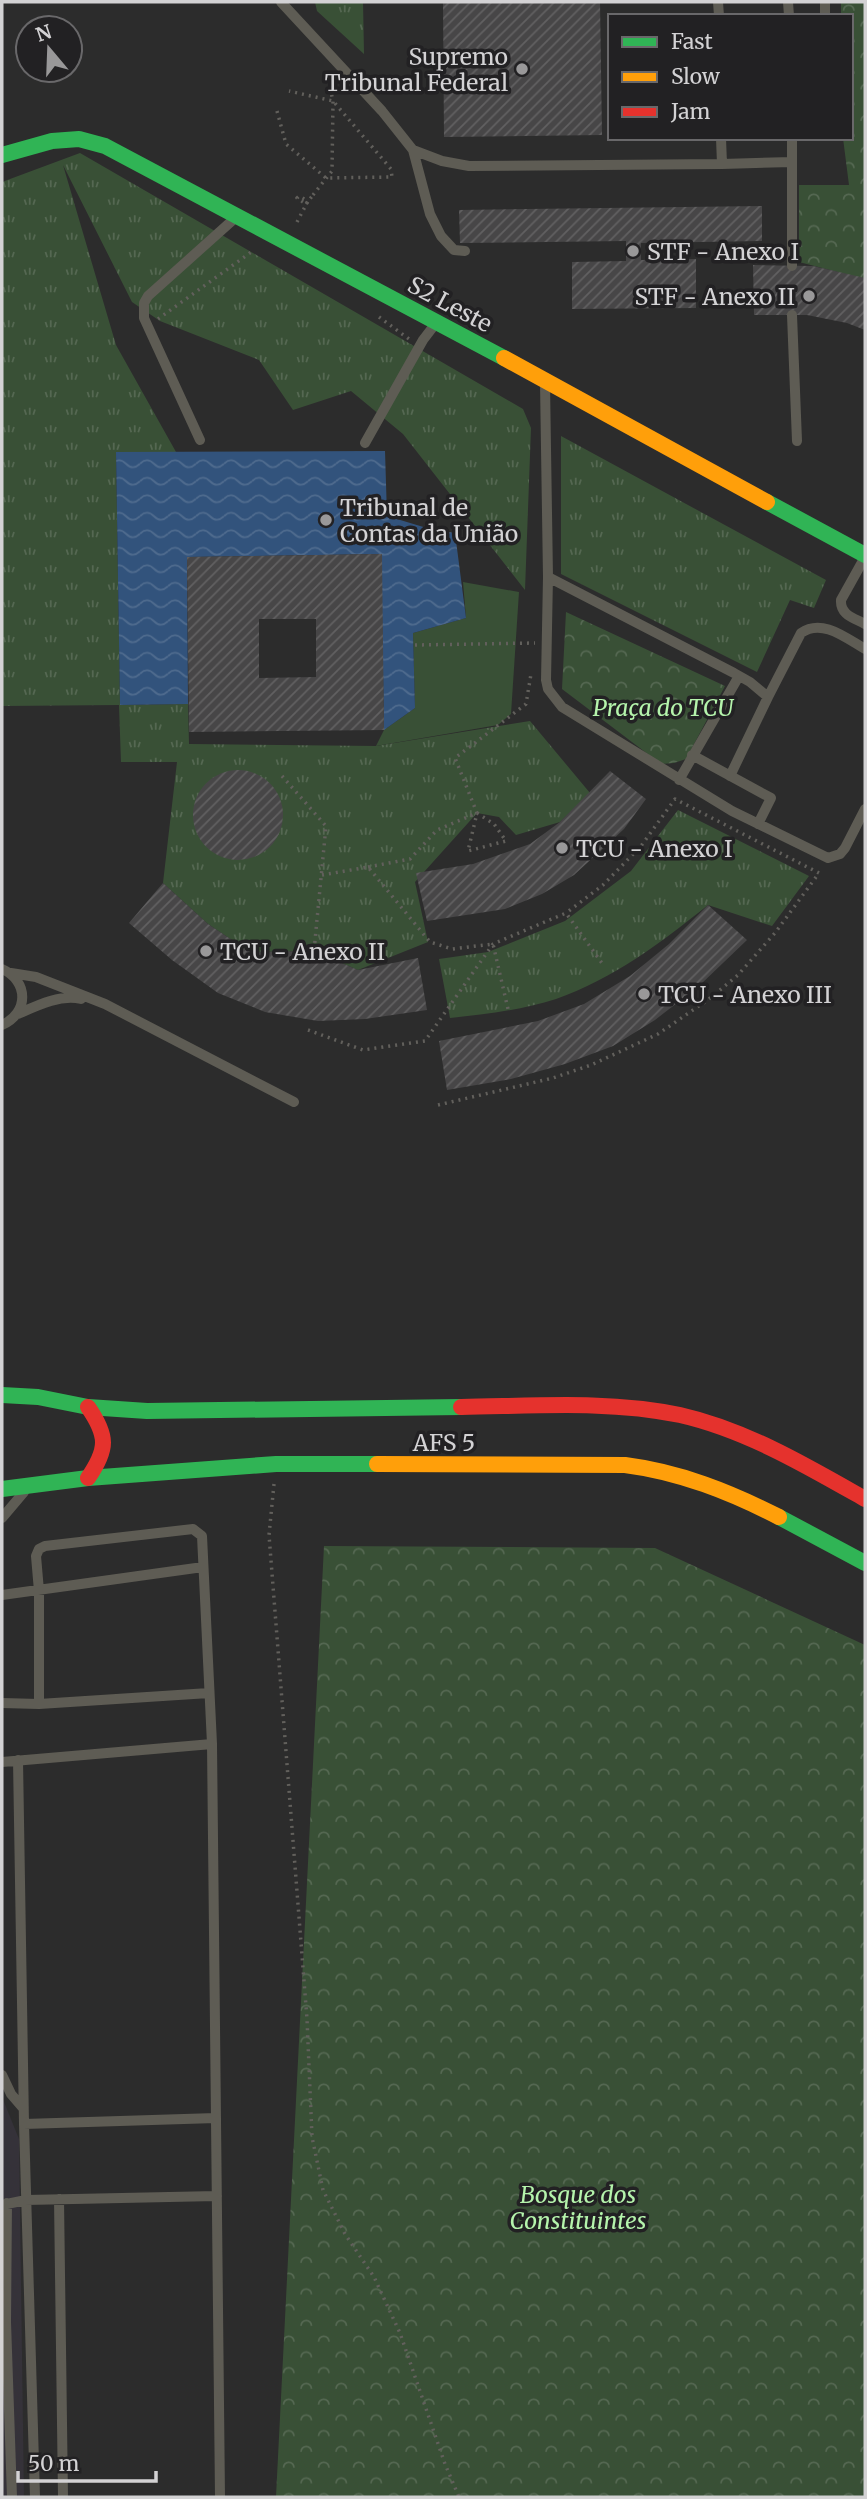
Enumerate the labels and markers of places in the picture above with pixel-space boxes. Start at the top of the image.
place label: Supremo Tribunal Federal [325,42,508,97]
marker: Supremo Tribunal Federal [514,61,530,77]
place label: STF - Anexo I [647,237,799,266]
marker: STF - Anexo I [625,243,641,259]
place label: STF - Anexo II [634,282,795,311]
marker: STF - Anexo II [801,288,817,304]
place label: Tribunal de Contas da União [340,493,518,548]
marker: Tribunal de Contas da União [318,512,334,528]
place label: TCU - Anexo I [576,834,733,863]
marker: TCU - Anexo I [554,840,570,856]
place label: TCU - Anexo II [220,937,385,966]
marker: TCU - Anexo II [198,943,214,959]
place label: TCU - Anexo III [658,980,832,1009]
marker: TCU - Anexo III [636,986,652,1002]

